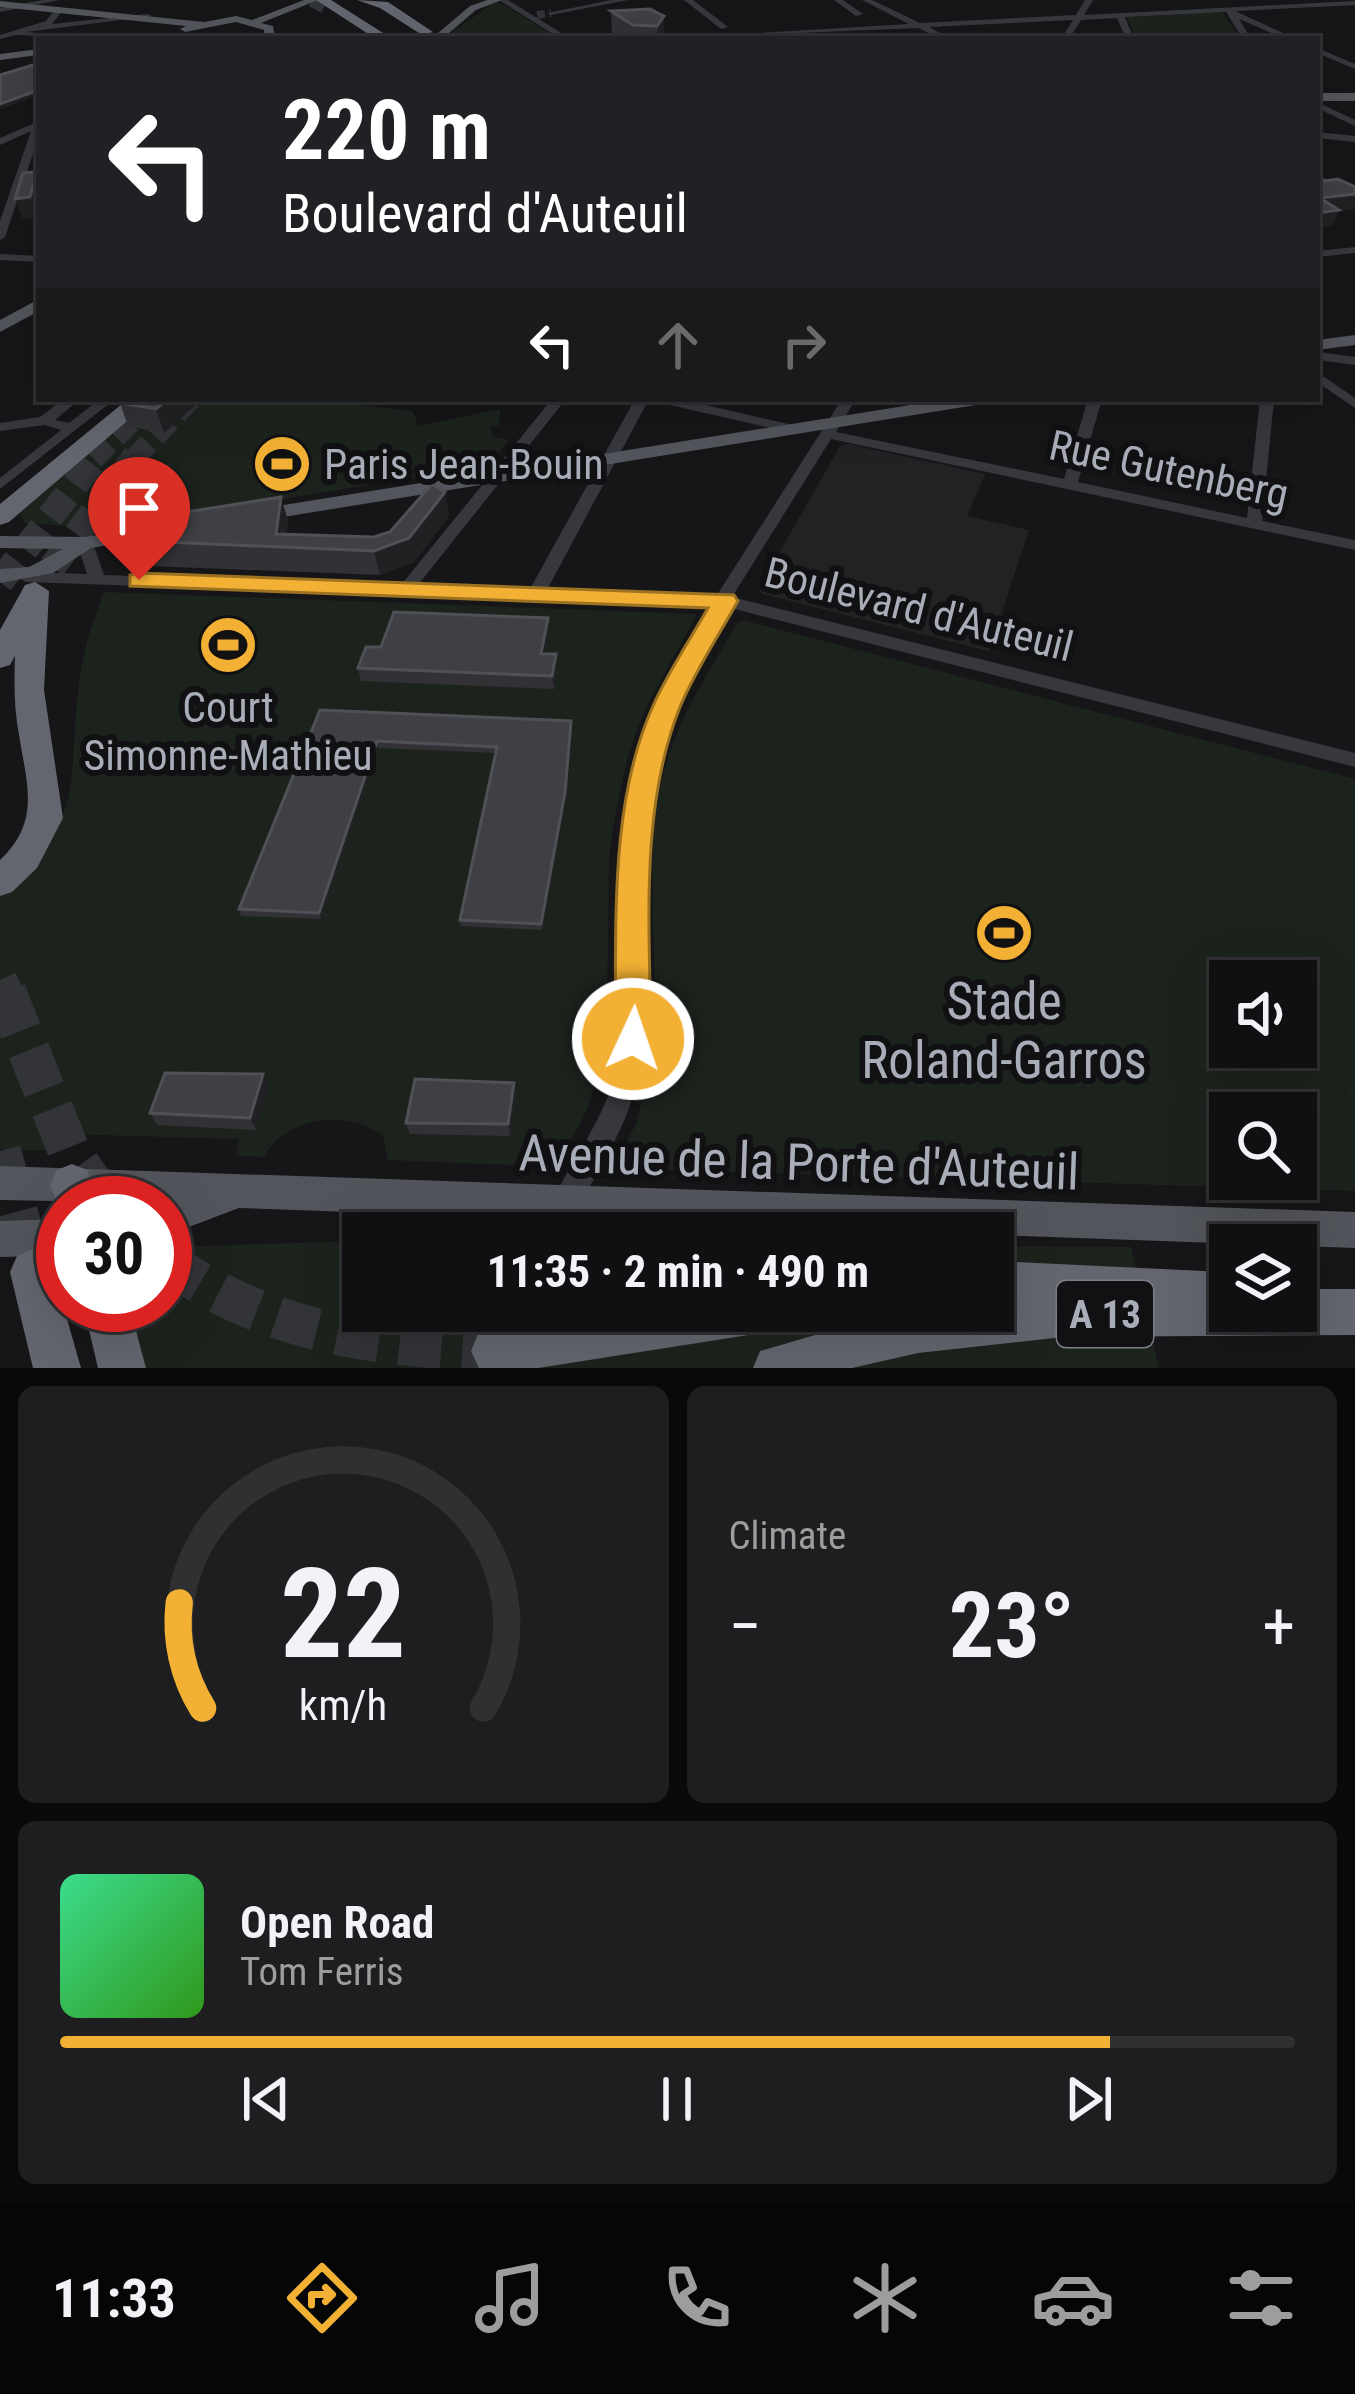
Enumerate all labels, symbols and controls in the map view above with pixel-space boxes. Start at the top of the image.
text: 220 m [282,81,491,180]
icon: left [84,84,240,240]
text: Boulevard d'Auteuil [282,182,688,245]
icon: left [519,312,585,378]
icon: ahead [645,312,711,378]
icon: right [771,312,837,378]
street label: Rue Gutenberg [1045,420,1293,519]
sports icon: Paris Jean-Bouin [251,433,313,495]
place label: Paris Jean-Bouin [324,440,604,489]
pin [88,457,190,580]
icon: arrive [106,475,172,541]
street label: Boulevard d'Auteuil [760,548,1078,671]
sports icon: Court Simonne-Mathieu [197,614,259,676]
place label: Court Simonne-Mathieu [83,683,373,780]
sports icon: Stade Roland-Garros [973,902,1035,964]
map controls [1209,960,1317,1332]
button: sound [1209,960,1317,1068]
place label: Stade Roland-Garros [861,972,1147,1090]
position arrow [570,976,696,1102]
button: search [1209,1092,1317,1200]
street label: Avenue de la Porte d'Auteuil [518,1123,1080,1202]
speed limit sign: 30 [36,1176,192,1332]
button: layers [1209,1224,1317,1332]
text: 11:35 · 2 min · 490 m [487,1245,869,1298]
road number: A 13 [1057,1281,1153,1347]
text: Climate [729,1513,846,1559]
text: 22 [280,1541,406,1687]
text: 23° [949,1574,1075,1679]
text: − [729,1588,762,1665]
text: + [1262,1588,1295,1665]
text: km/h [299,1679,387,1729]
text: Open Road [240,1896,434,1949]
text: Tom Ferris [240,1949,403,1995]
icon: previous [233,2066,299,2132]
icon: pause [644,2066,710,2132]
icon: next [1056,2066,1122,2132]
icon: directions [280,2256,364,2340]
icon: music [468,2256,552,2340]
icon: phone [655,2256,739,2340]
icon: climate [843,2256,927,2340]
icon: car [1031,2256,1115,2340]
icon: filters [1219,2256,1303,2340]
text: 11:33 [52,2267,176,2330]

